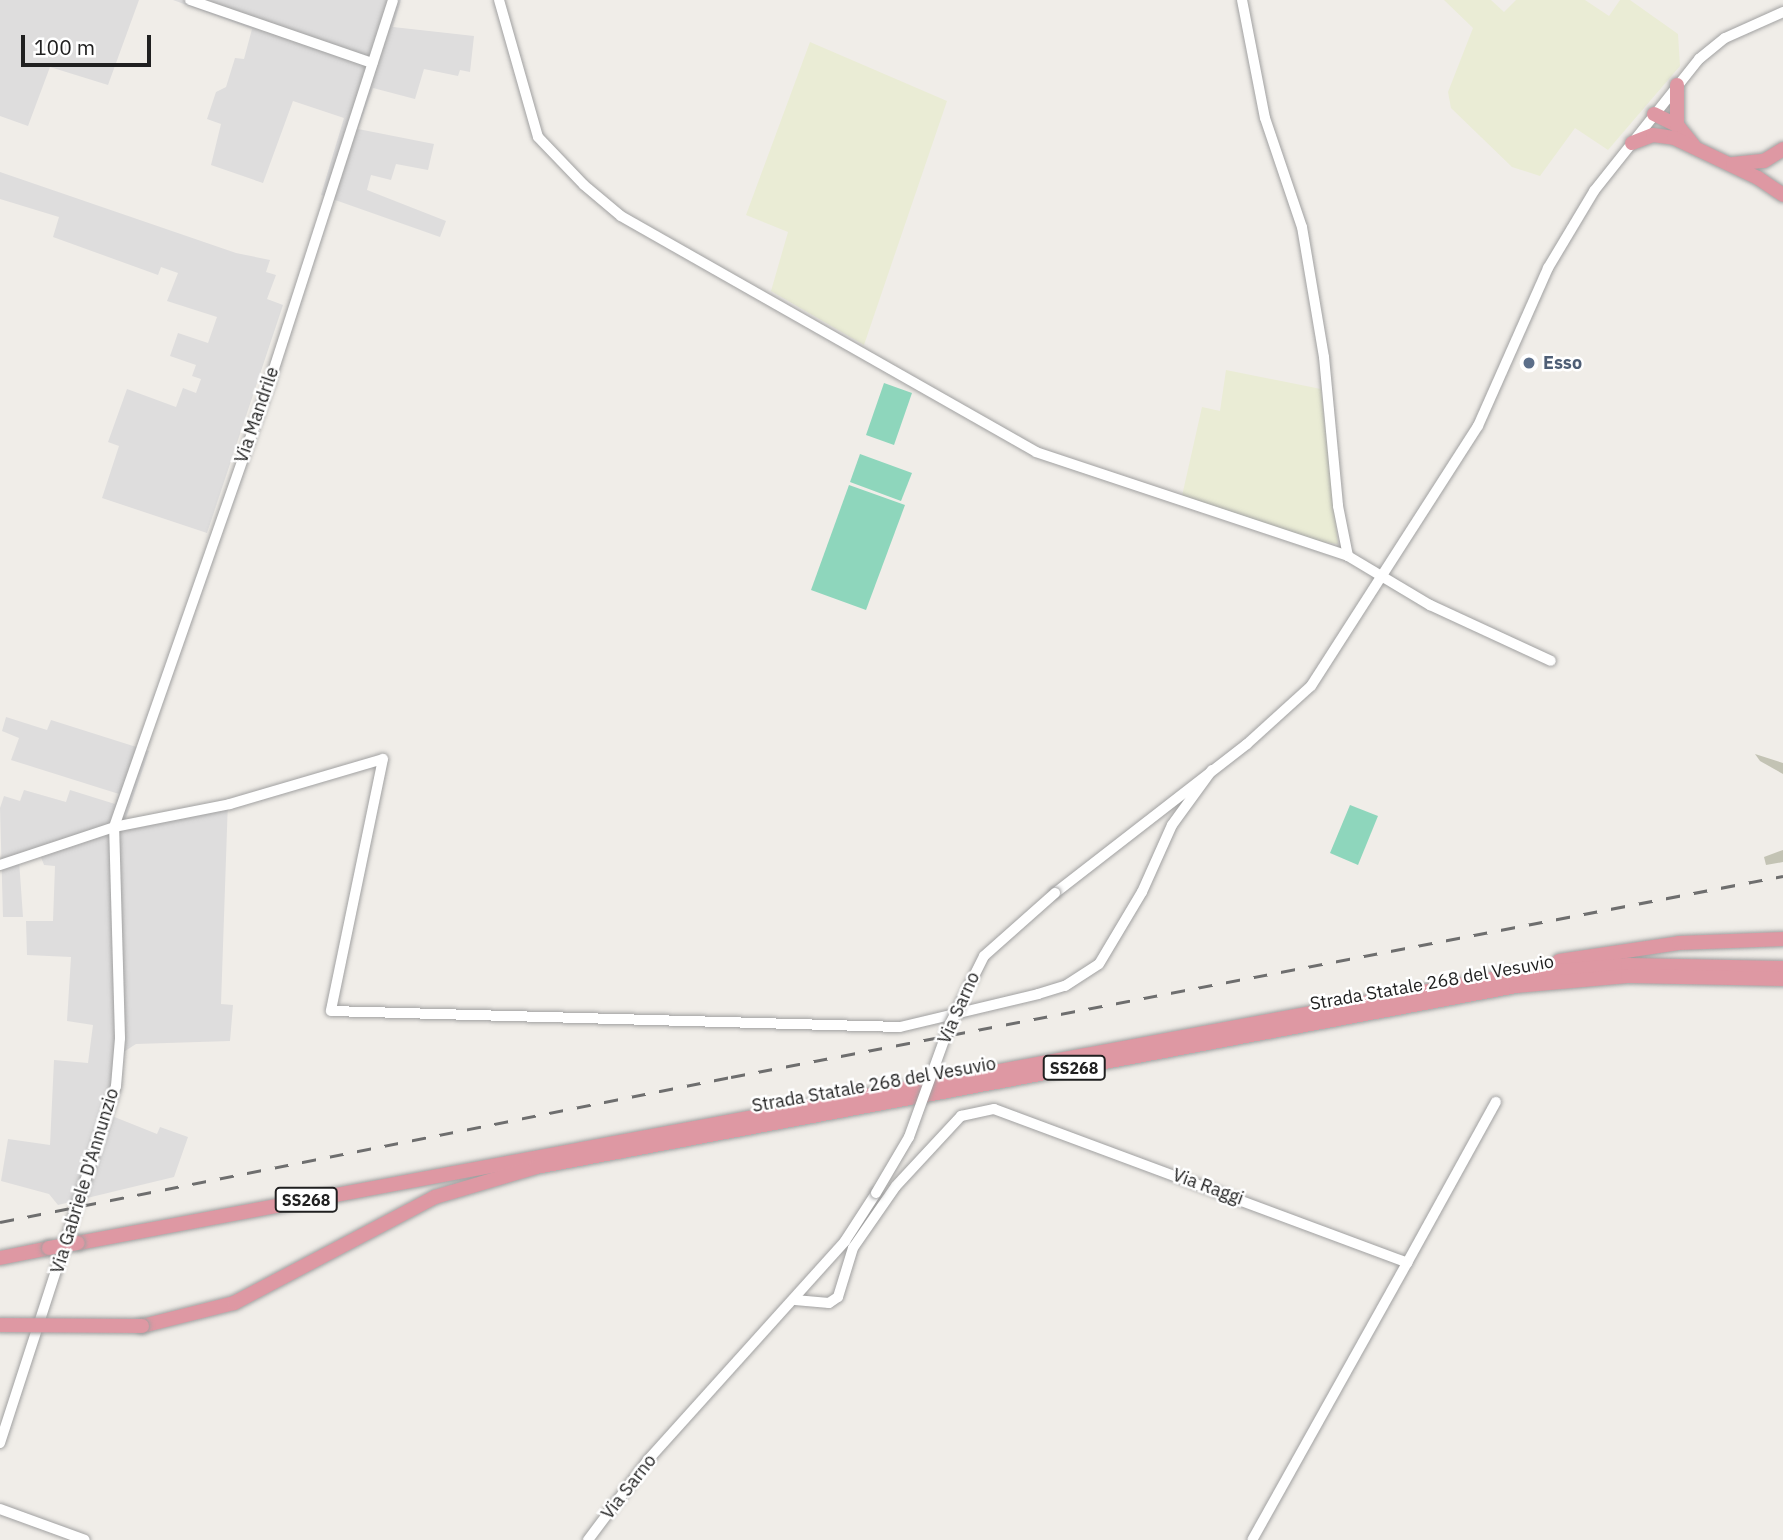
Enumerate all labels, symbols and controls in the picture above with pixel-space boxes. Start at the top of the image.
scale bar [24,21,154,65]
text: 100 m [34,33,95,61]
place label: Esso [1543,352,1582,374]
marker: Esso [1521,355,1537,371]
street label: Via Mandrile [230,364,284,466]
street label: Strada Statale 268 del Vesuvio [1308,951,1556,1015]
street label: Via Sarno [934,969,984,1047]
street label: Strada Statale 268 del Vesuvio [750,1053,998,1117]
road number: SS268 [1042,1056,1106,1080]
street label: Via Gabriele D'Annunzio [47,1086,123,1276]
street label: Via Raggi [1170,1164,1246,1210]
road number: SS268 [274,1188,338,1212]
street label: Via Sarno [597,1450,661,1524]

